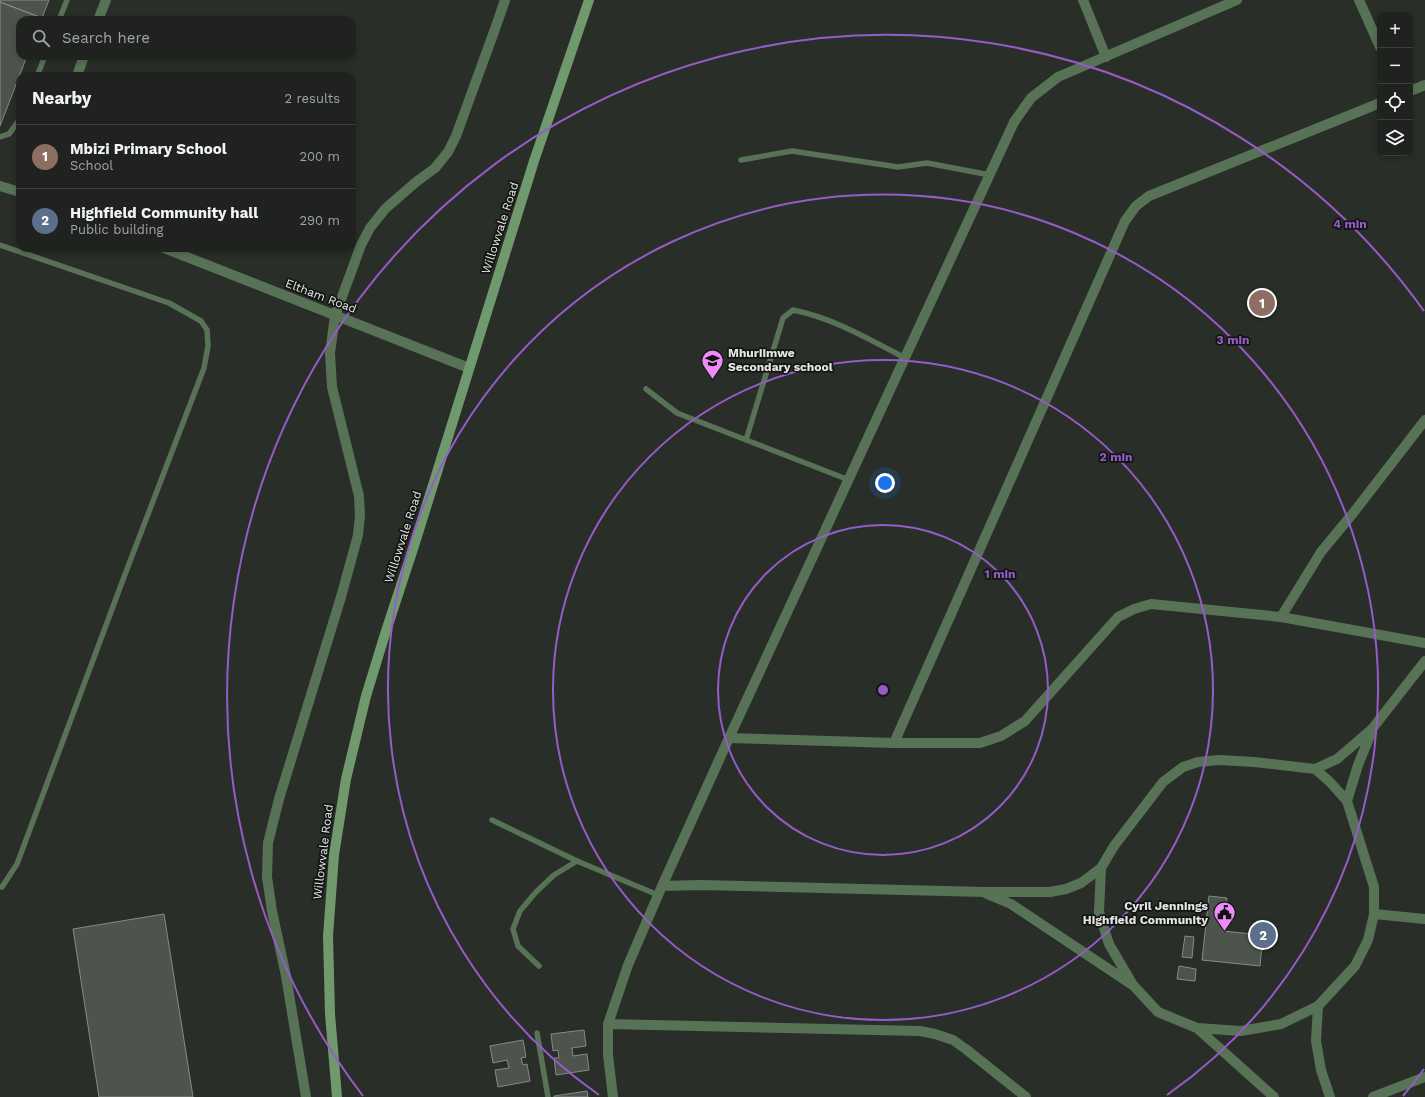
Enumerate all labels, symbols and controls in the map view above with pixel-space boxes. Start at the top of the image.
map controls [1377,12,1413,156]
button: + [1377,12,1413,48]
search box [16,16,356,60]
icon: search [30,27,52,49]
text: Search here [62,29,150,47]
button: − [1377,48,1413,84]
button: locate [1377,84,1413,120]
text: Nearby [32,88,91,108]
text: 2 results [285,91,340,106]
button: layers [1377,120,1413,156]
text: Mbizi Primary School [70,140,227,158]
text: 1 [42,149,48,164]
text: 200 m [299,149,340,164]
text: School [70,158,113,173]
street label: Willowvale Road [479,180,521,276]
text: Highfield Community hall [70,204,258,222]
text: 2 [41,213,49,228]
text: 290 m [299,213,340,228]
text: 4 min [1333,217,1367,231]
text: Public building [70,222,163,237]
street label: Eltham Road [283,276,359,316]
pin: 1 [1249,288,1275,318]
text: 3 min [1217,333,1249,347]
place label: Mhuriimwe Secondary school [728,346,833,374]
school or university icon: Mhuriimwe Secondary school [700,347,726,380]
text: 2 min [1100,450,1132,464]
your location [875,473,895,493]
street label: Willowvale Road [382,489,424,585]
text: 1 min [985,567,1015,581]
centre of rings [876,683,890,697]
street label: Willowvale Road [310,804,336,900]
place label: Cyril Jennings Highfield Community [1083,899,1209,927]
public building icon: Cyril Jennings Highfield Community [1211,900,1237,933]
pin: 2 [1250,920,1276,950]

